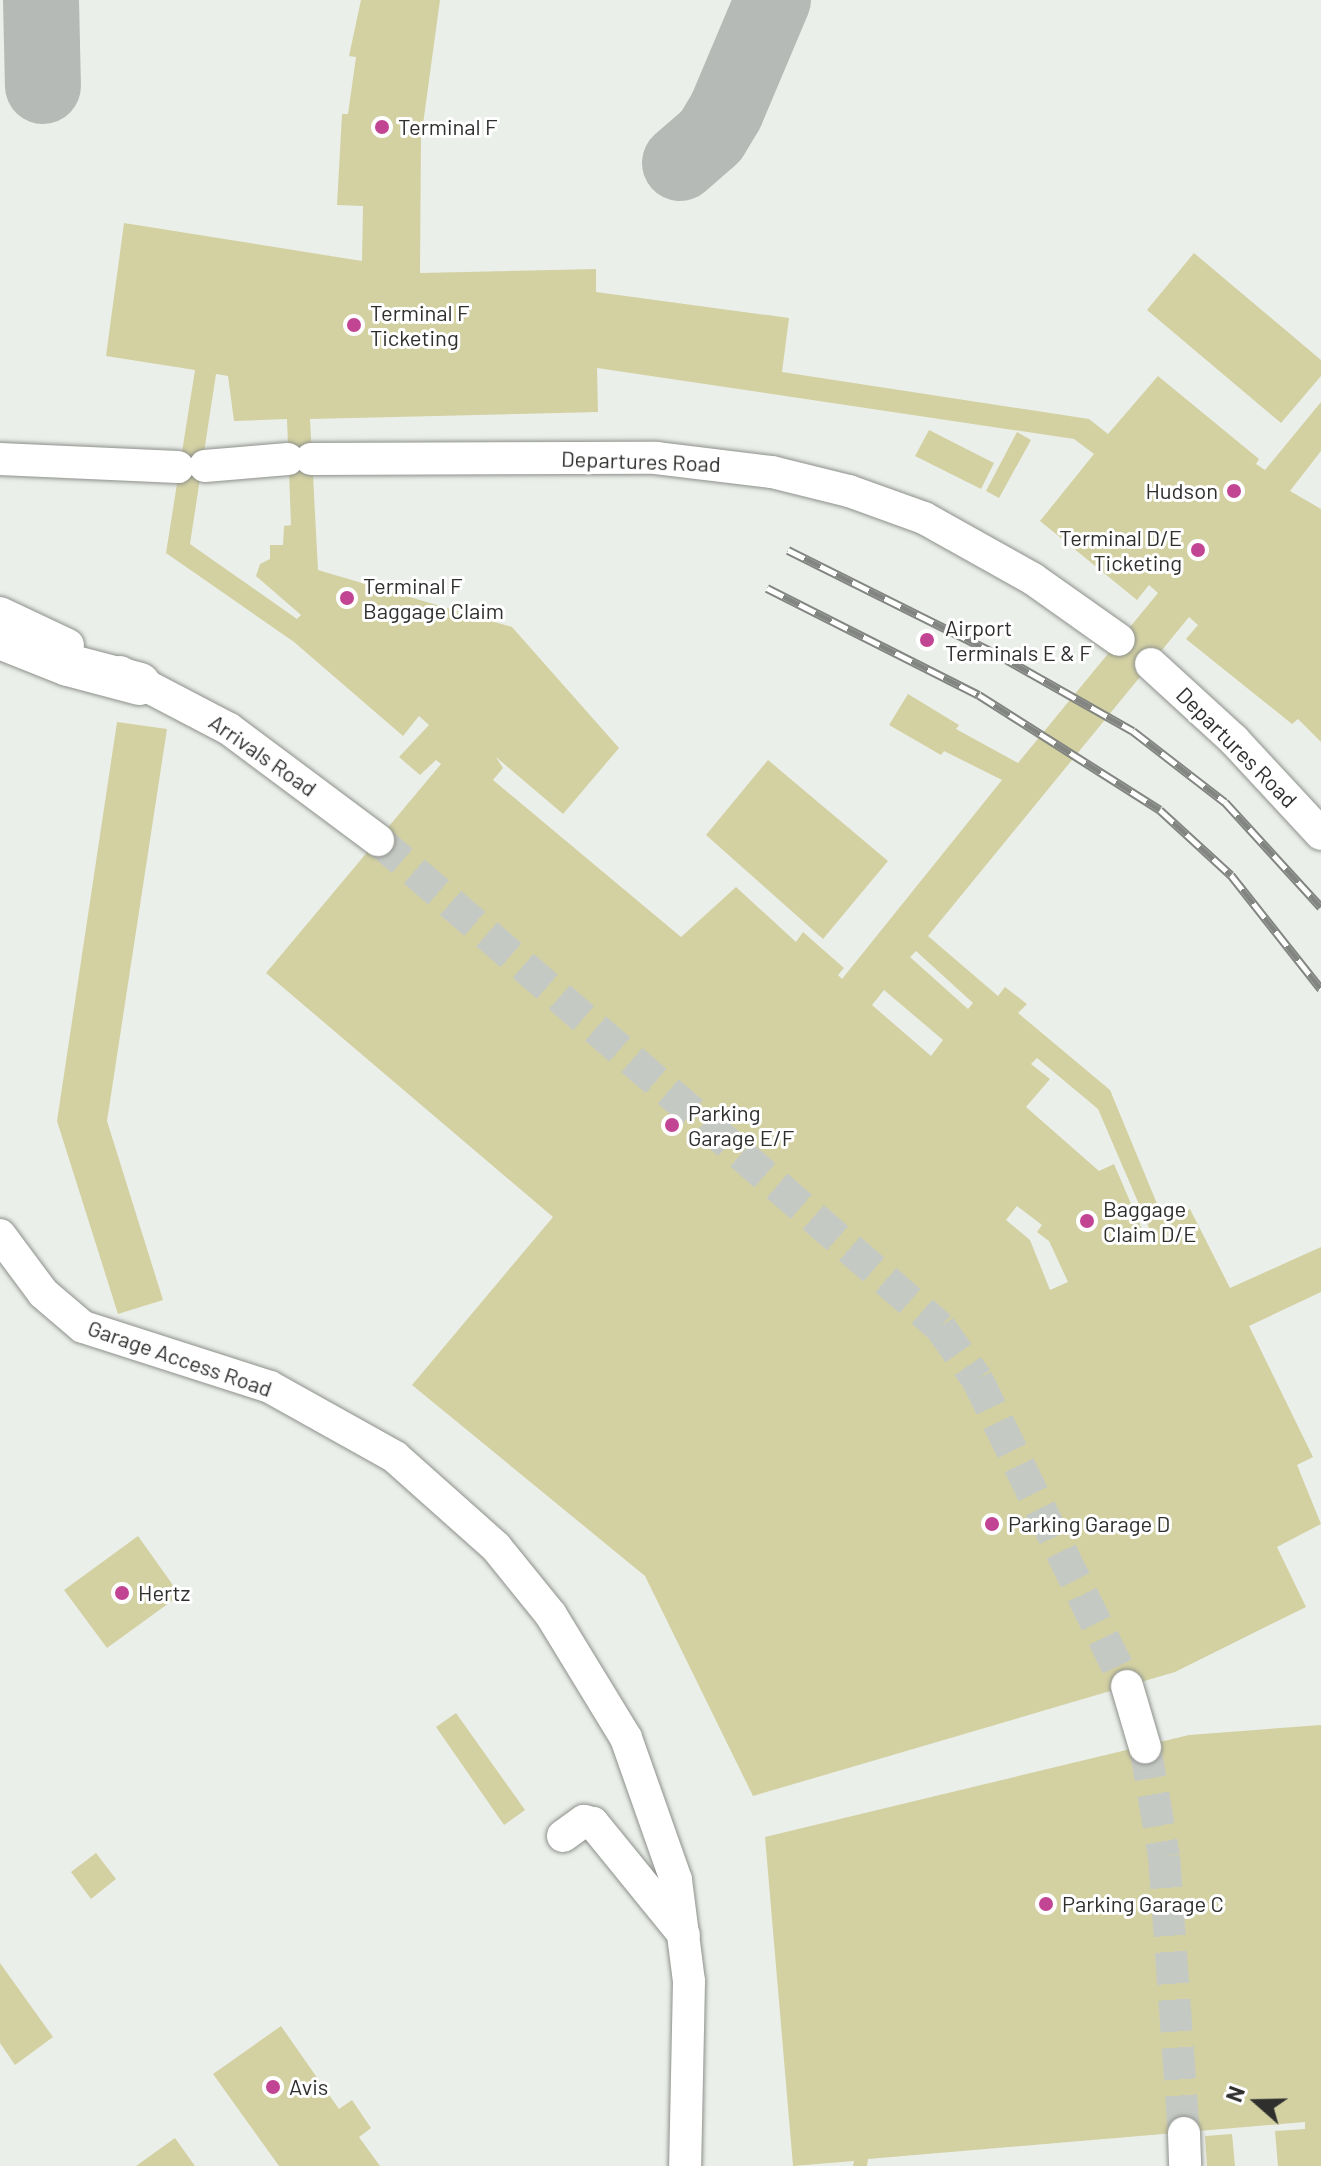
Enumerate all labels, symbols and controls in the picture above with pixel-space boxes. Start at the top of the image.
place label: Terminal F [398,114,498,140]
marker: Terminal F [373,118,391,136]
place label: Terminal F Ticketing [370,299,470,350]
marker: Terminal F Ticketing [345,316,363,334]
street label: Departures Road [561,445,721,477]
place label: Hudson [1145,478,1218,504]
marker: Hudson [1225,482,1243,500]
place label: Terminal D/E Ticketing [1059,524,1182,576]
marker: Terminal D/E Ticketing [1189,541,1207,559]
place label: Terminal F Baggage Claim [363,572,504,624]
marker: Terminal F Baggage Claim [338,589,356,607]
place label: Airport Terminals E & F [945,614,1092,666]
marker: Airport Terminals E & F [916,629,938,651]
street label: Departures Road [1171,681,1303,813]
street label: Arrivals Road [204,708,322,802]
place label: Parking Garage E/F [688,1099,794,1150]
marker: Parking Garage E/F [663,1116,681,1134]
place label: Baggage Claim D/E [1103,1195,1197,1246]
marker: Baggage Claim D/E [1078,1212,1096,1230]
street label: Garage Access Road [85,1314,275,1402]
place label: Parking Garage D [1008,1511,1170,1537]
marker: Parking Garage D [983,1515,1001,1533]
place label: Hertz [138,1580,190,1606]
marker: Hertz [113,1584,131,1602]
place label: Parking Garage C [1062,1891,1224,1917]
marker: Parking Garage C [1037,1895,1055,1913]
north arrow [1217,2062,1297,2142]
place label: Avis [289,2074,328,2100]
marker: Avis [264,2078,282,2096]
text: N [1220,2082,1249,2105]

